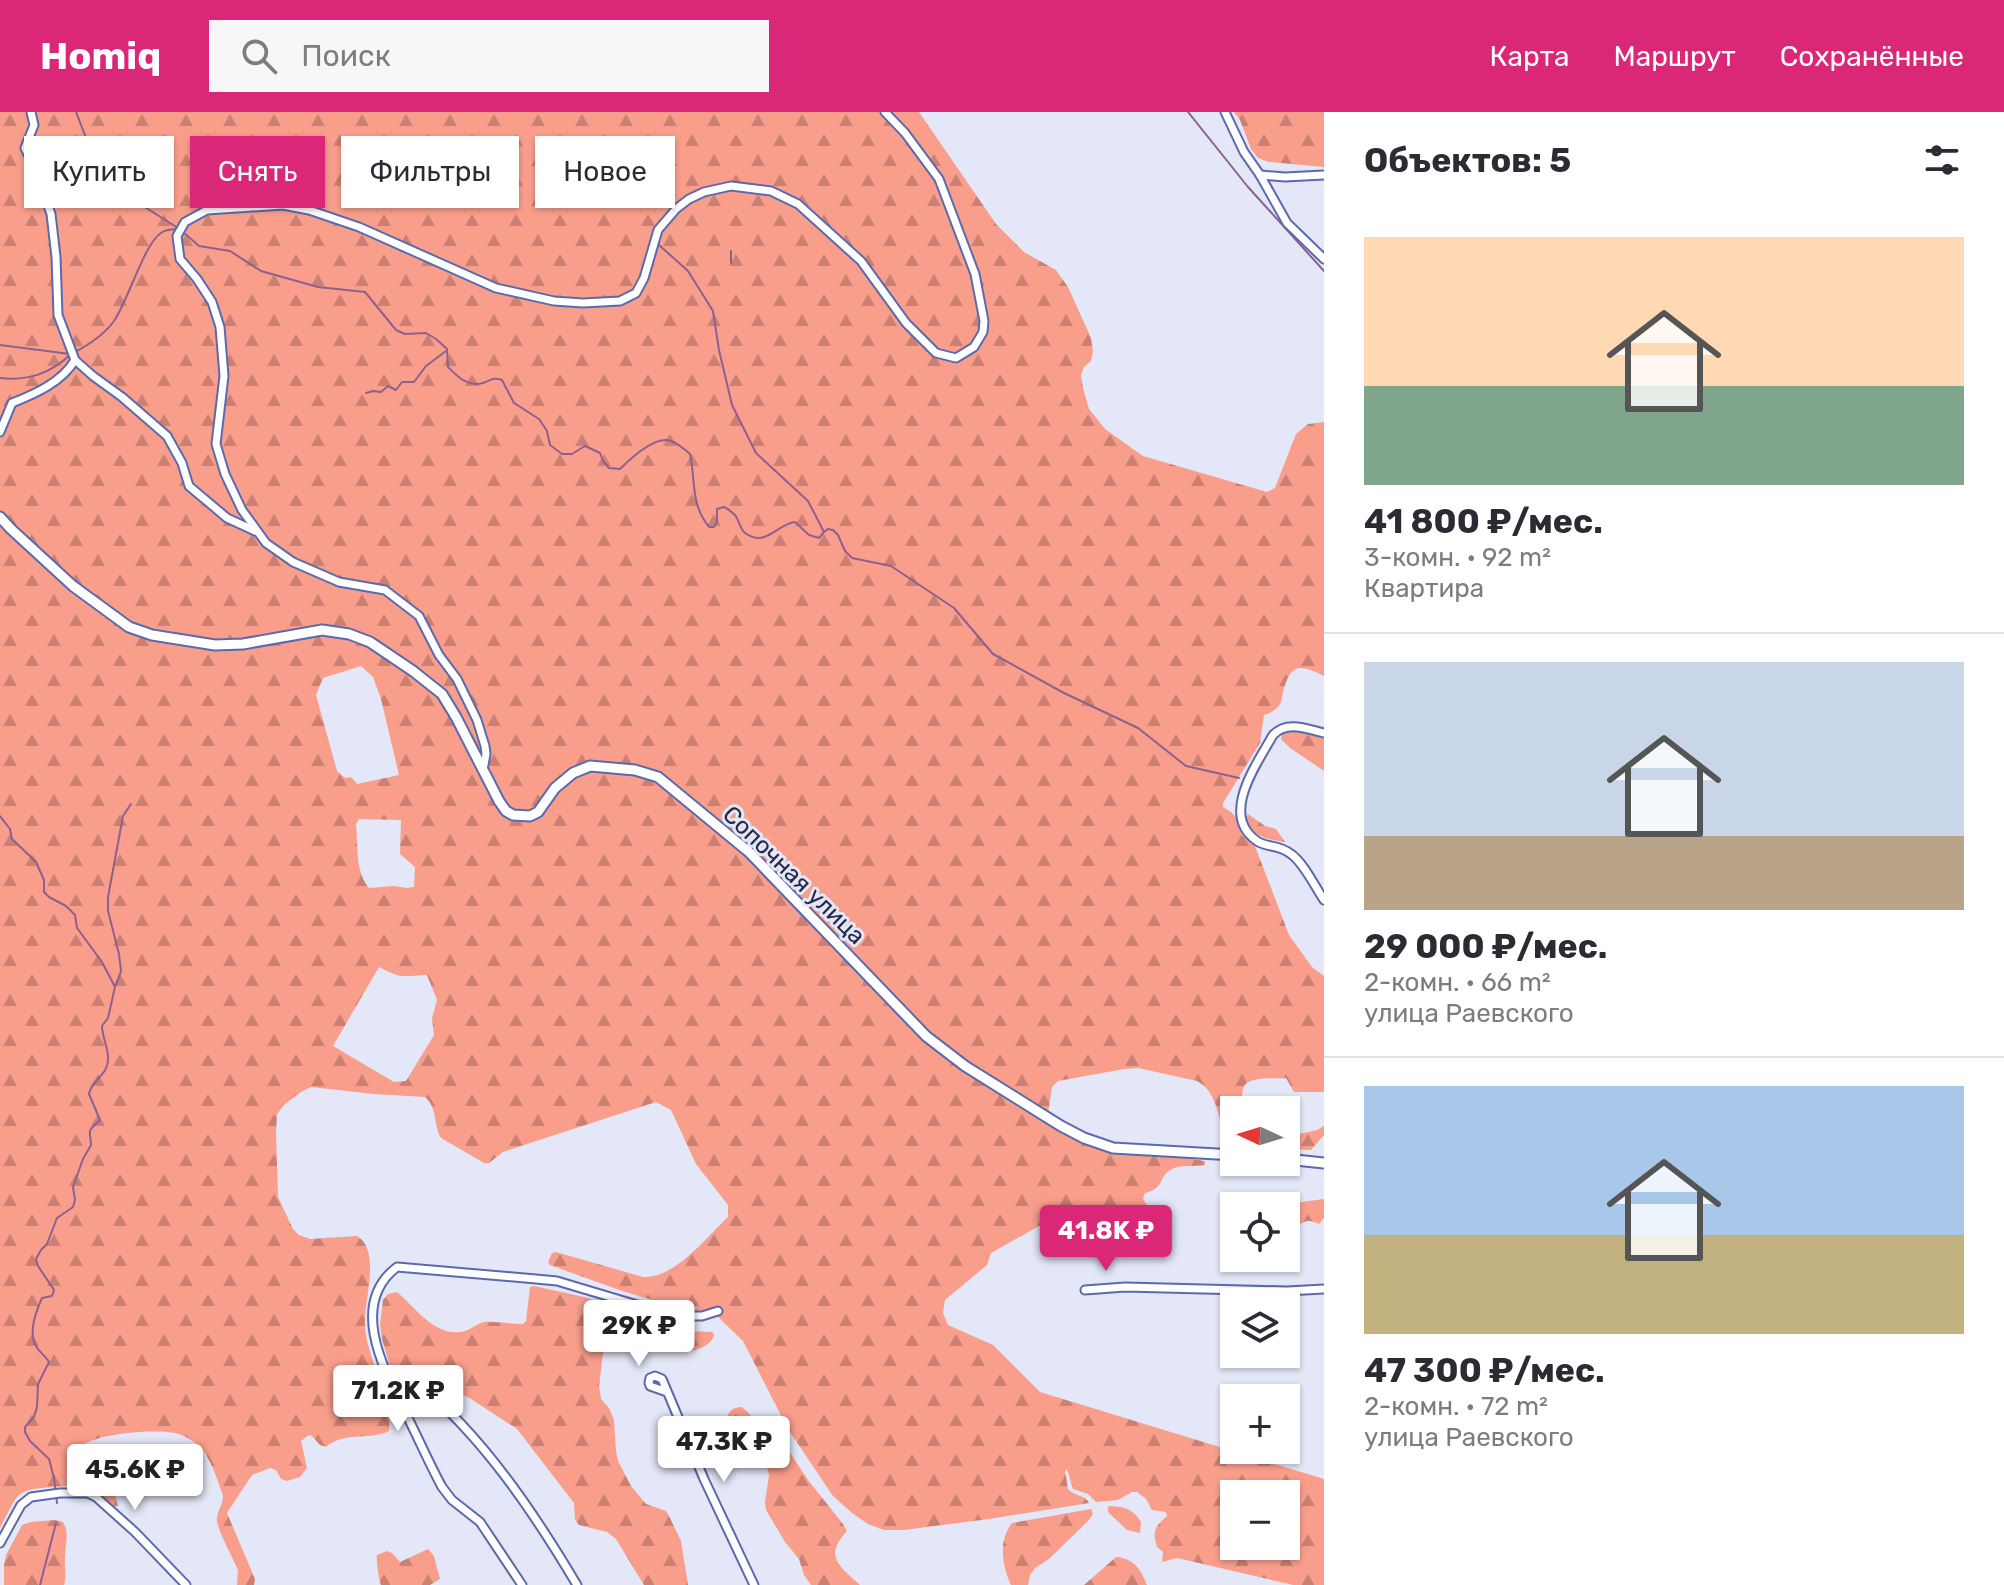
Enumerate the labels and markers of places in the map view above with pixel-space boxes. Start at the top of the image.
pin: 41.8K ₽ [1032,1205,1180,1273]
pin: 29K ₽ [583,1300,695,1368]
pin: 71.2K ₽ [324,1365,472,1433]
pin: 47.3K ₽ [650,1416,798,1484]
pin: 45.6K ₽ [61,1444,209,1512]

